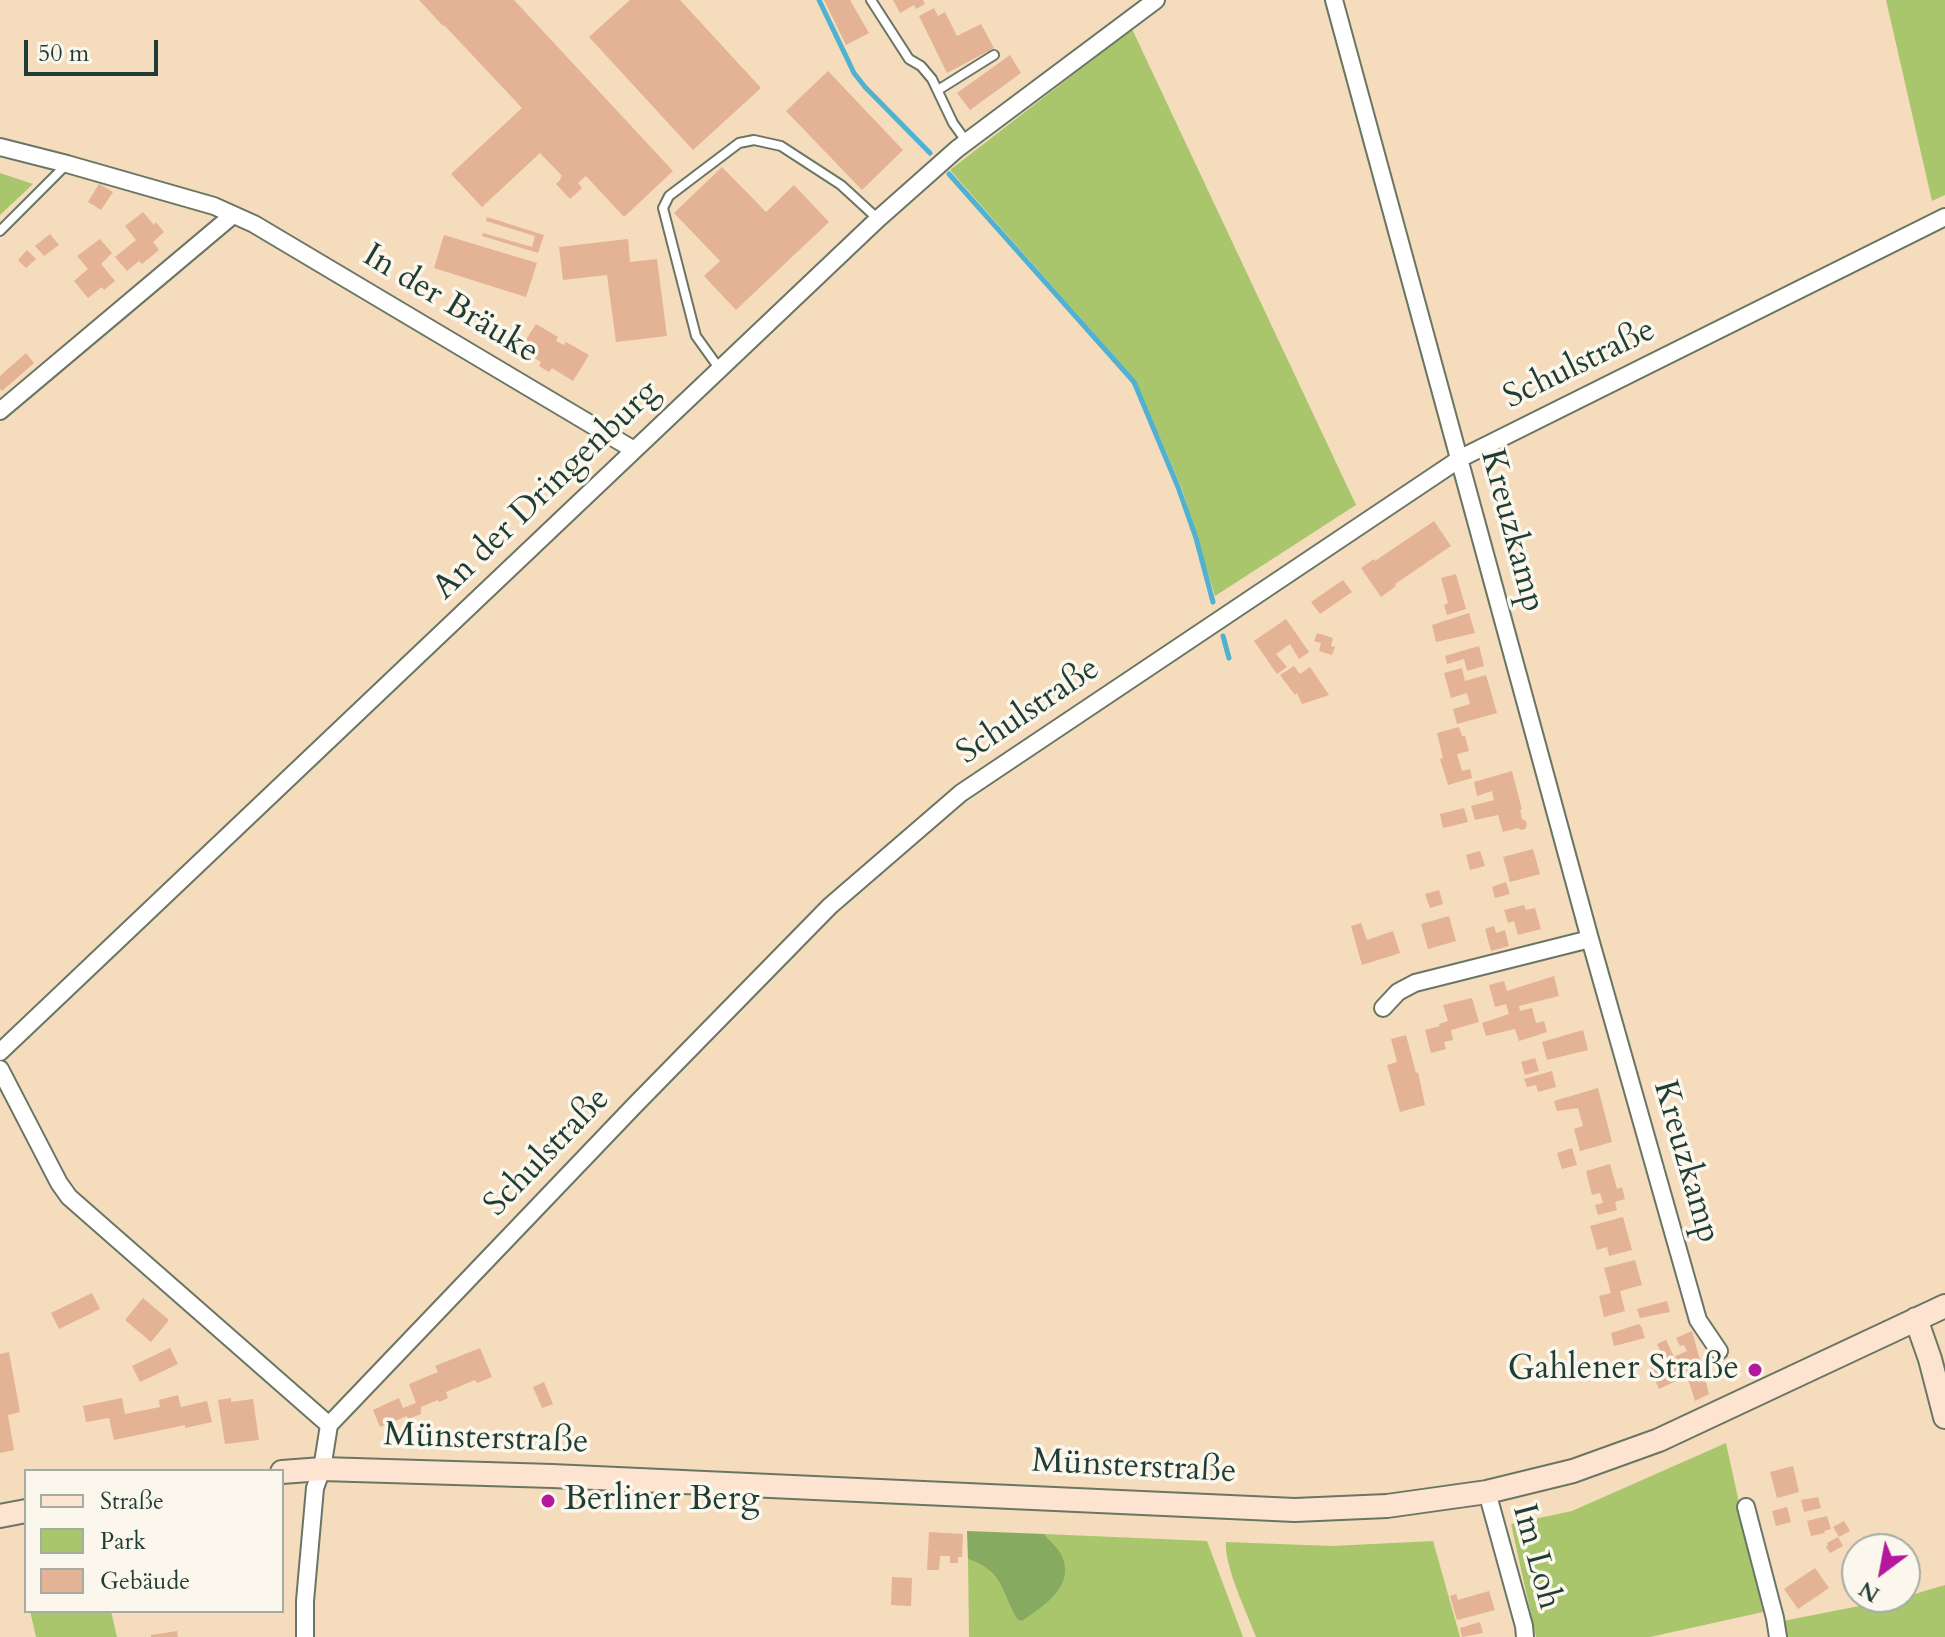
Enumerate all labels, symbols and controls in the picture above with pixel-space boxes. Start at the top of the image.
scale bar [28,24,162,74]
text: 50 m [38,37,89,70]
street label: In der Bräuke [355,237,545,373]
street label: Schulstraße [1498,311,1662,419]
street label: An der Dringenburg [425,373,669,609]
street label: Kreuzkamp [1470,445,1552,617]
street label: Schulstraße [950,649,1108,775]
street label: Kreuzkamp [1642,1076,1728,1248]
street label: Schulstraße [477,1080,619,1226]
place label: Gahlener Straße [1508,1350,1739,1390]
marker: Gahlener Straße [1746,1361,1764,1379]
street label: Münsterstraße [383,1416,589,1464]
street label: Münsterstraße [1031,1442,1237,1494]
legend [24,1469,284,1613]
place label: Berliner Berg [564,1481,759,1521]
text: Straße [100,1485,164,1518]
marker: Berliner Berg [539,1492,557,1510]
street label: Im Loh [1501,1500,1569,1614]
text: Park [100,1525,146,1558]
north arrow [1841,1533,1921,1613]
text: Gebäude [100,1565,190,1598]
text: N [1853,1574,1885,1609]

